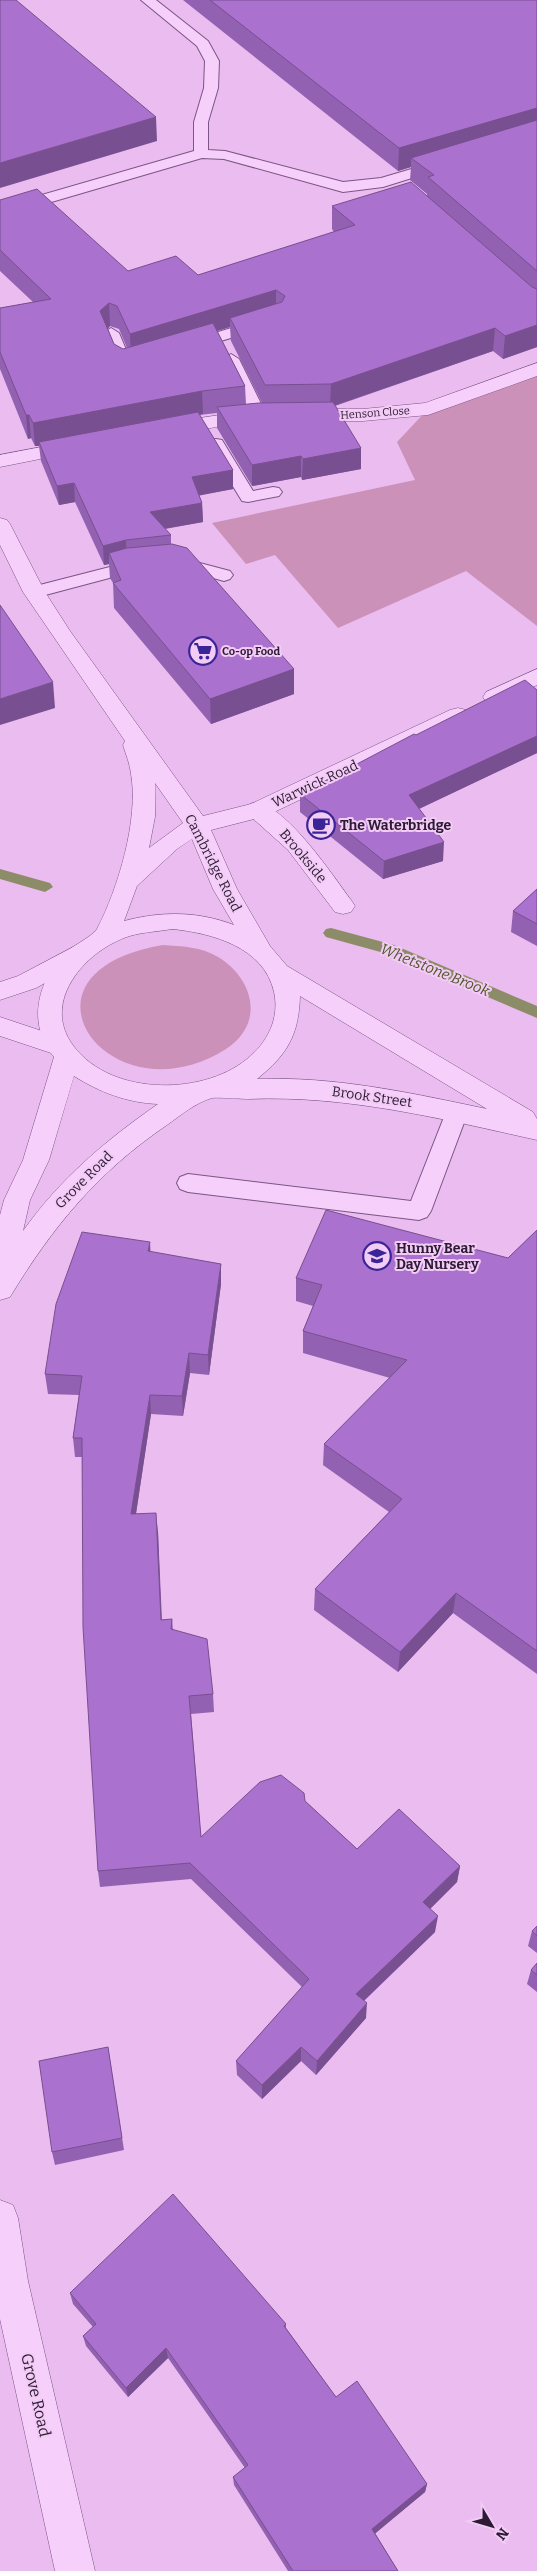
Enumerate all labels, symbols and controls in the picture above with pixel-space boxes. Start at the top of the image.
street label: Henson Close [340,404,410,422]
supermarket icon: Co-op Food [188,636,218,666]
place label: Co-op Food [222,645,280,658]
street label: Warwick Road [269,757,361,811]
cafe icon: The Waterbridge [306,810,336,840]
street label: Cambridge Road [181,811,245,915]
place label: The Waterbridge [340,817,451,834]
street label: Brookside [276,826,330,886]
water label: Whetstone Brook [378,940,493,1000]
street label: Brook Street [331,1083,413,1111]
street label: Grove Road [52,1148,116,1212]
place label: Hunny Bear Day Nursery [396,1240,479,1273]
school or university icon: Hunny Bear Day Nursery [362,1241,392,1271]
street label: Grove Road [17,2351,55,2439]
north arrow [467,2501,517,2551]
text: N [492,2524,512,2543]

